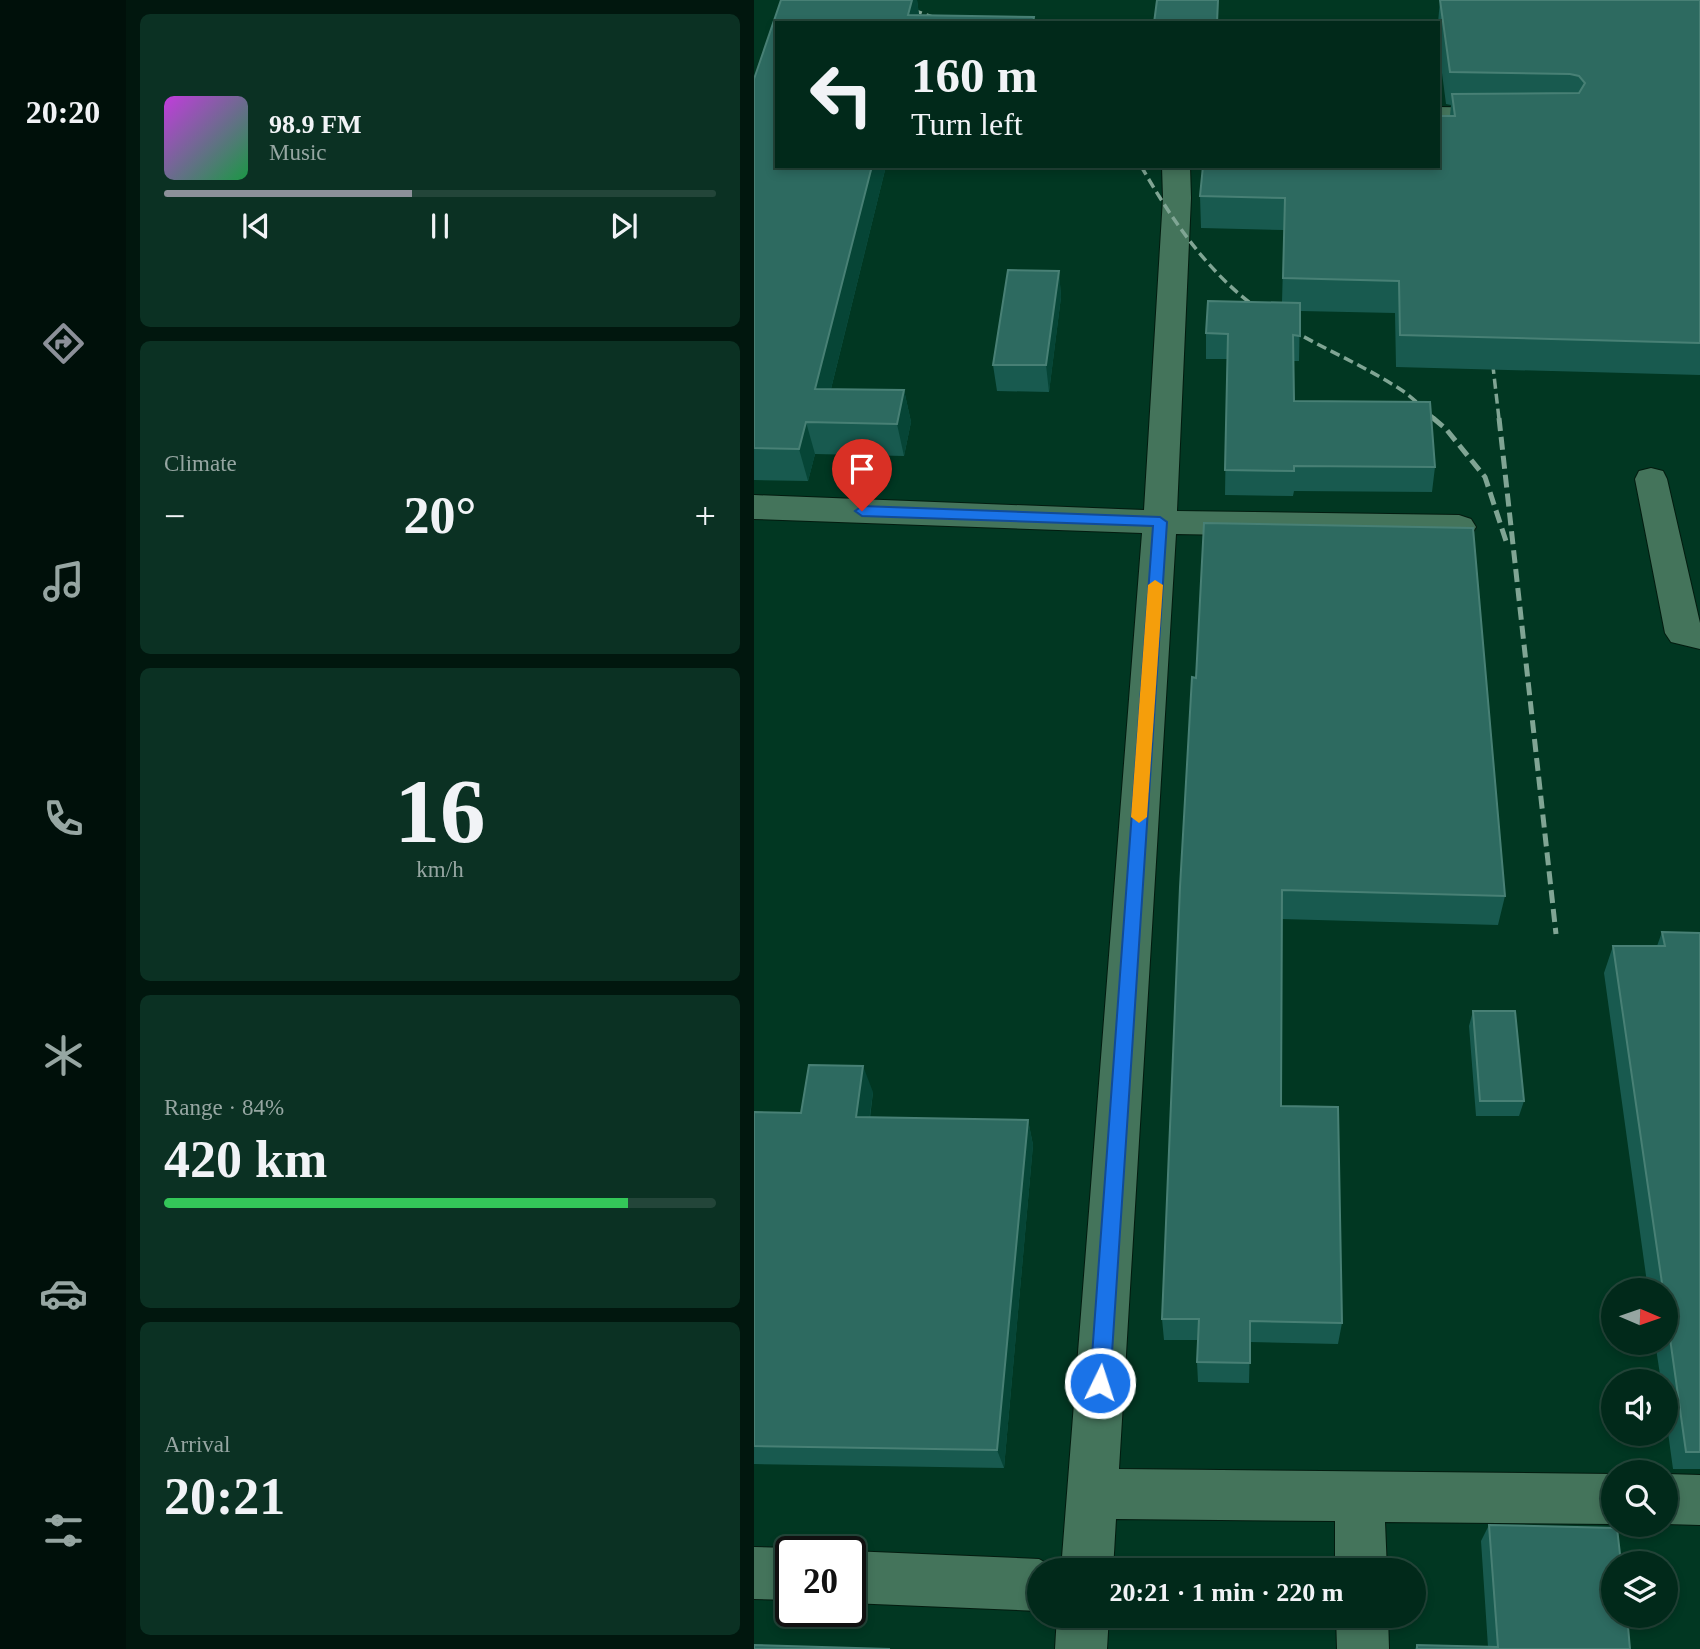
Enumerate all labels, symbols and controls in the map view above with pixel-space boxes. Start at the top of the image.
text: 160 m [911,48,1038,103]
icon: left [796,49,887,140]
text: 20:20 [26,94,100,130]
text: Turn left [911,106,1023,142]
text: 98.9 FM [269,110,361,139]
text: Music [269,140,327,165]
icon: previous [237,207,275,245]
icon: pause [421,207,459,245]
icon: next [605,207,643,245]
icon: directions [39,319,88,368]
pin [832,439,892,511]
icon: arrive [843,450,881,488]
text: Climate [164,451,237,476]
text: 20° [404,487,476,544]
text: − [164,495,185,537]
text: + [695,495,716,537]
icon: music [39,557,88,606]
text: 16 [395,761,486,862]
icon: phone [39,794,88,843]
text: km/h [416,857,464,882]
icon: climate [39,1031,88,1080]
text: Range · 84% [164,1095,284,1120]
text: 420 km [164,1131,327,1188]
icon: car [39,1269,88,1318]
north arrow [1601,1278,1678,1354]
map controls [1601,1278,1678,1628]
position arrow [1063,1346,1137,1420]
button: sound [1601,1369,1678,1446]
text: Arrival [164,1432,230,1457]
button: search [1601,1460,1678,1537]
text: 20:21 [164,1468,285,1525]
icon: filters [39,1506,88,1555]
speed limit sign: 20 [775,1536,866,1627]
button: layers [1601,1551,1678,1628]
text: 20:21 · 1 min · 220 m [1110,1578,1344,1607]

